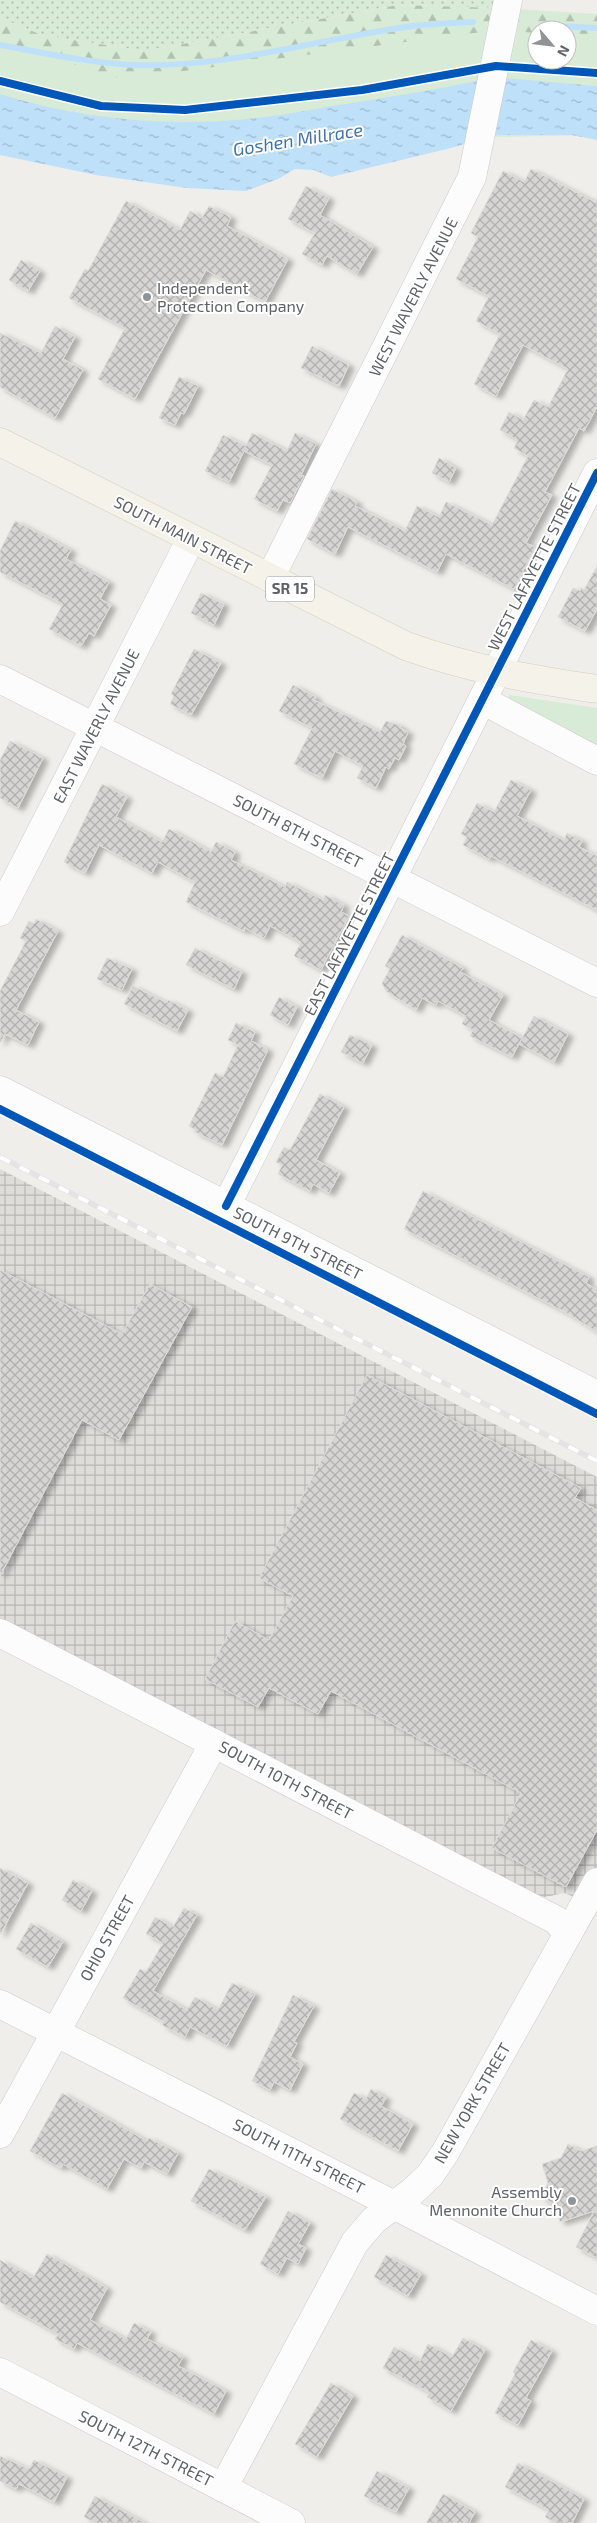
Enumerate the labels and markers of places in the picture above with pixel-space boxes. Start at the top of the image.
place label: Independent Protection Company [157,278,305,315]
marker: Independent Protection Company [141,291,153,303]
place label: Assembly Mennonite Church [429,2182,563,2219]
marker: Assembly Mennonite Church [566,2195,578,2207]

